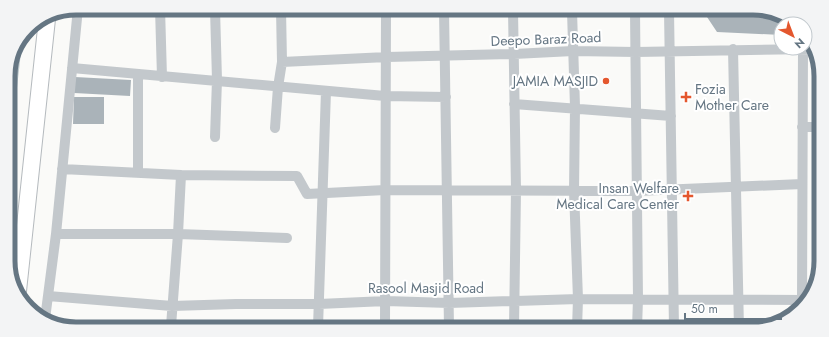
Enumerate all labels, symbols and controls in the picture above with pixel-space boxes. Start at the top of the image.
north arrow [773,16,813,56]
street label: Deepo Baraz Road [490,27,602,51]
text: N [791,35,808,52]
place label: JAMIA MASJID [511,71,598,91]
marker: JAMIA MASJID [601,76,611,86]
place label: Fozia Mother Care [695,79,769,115]
marker: Fozia Mother Care [680,91,692,103]
place label: Insan Welfare Medical Care Center [556,178,679,214]
marker: Insan Welfare Medical Care Center [682,190,694,202]
street label: Rasool Masjid Road [368,278,484,298]
scale bar [685,295,781,321]
text: 50 m [691,300,718,318]

